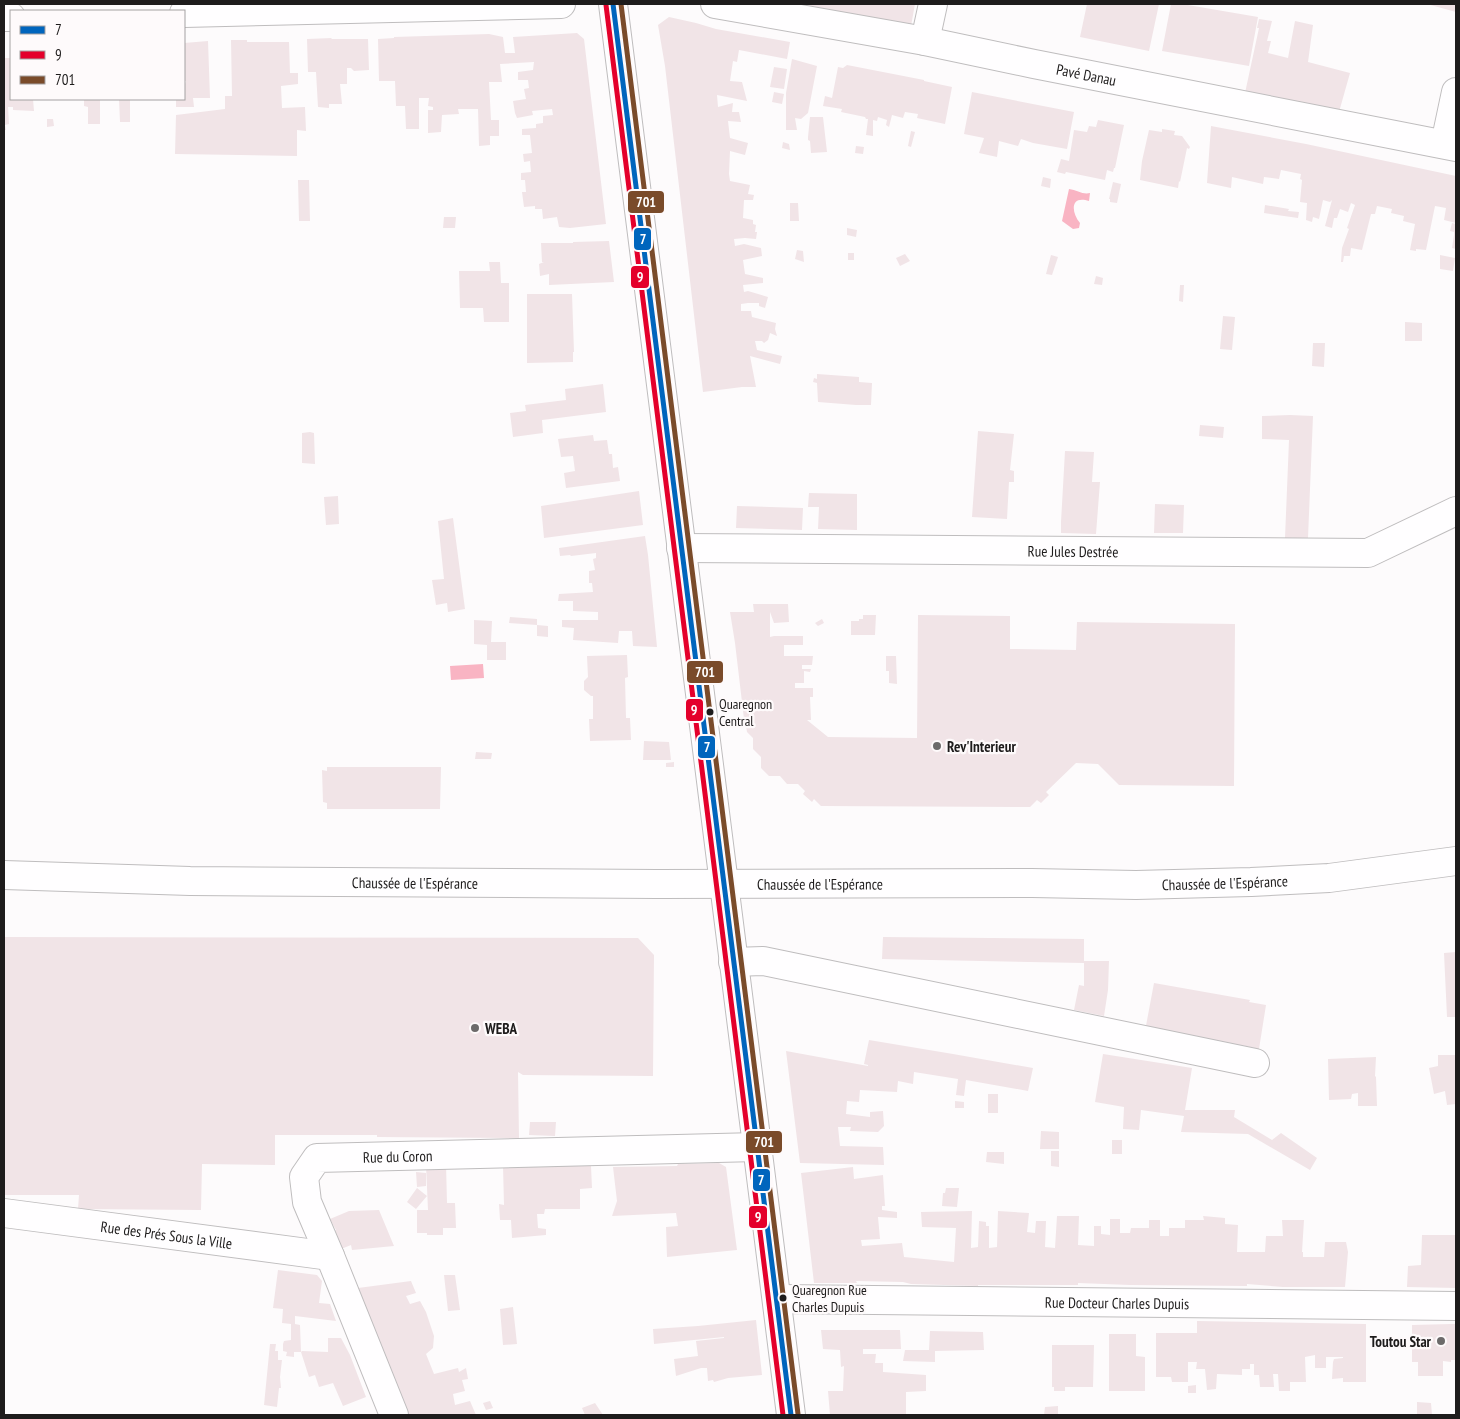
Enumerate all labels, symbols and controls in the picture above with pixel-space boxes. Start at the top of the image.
legend [10,10,185,100]
text: 7 [55,20,62,39]
text: 9 [55,45,62,64]
street label: Pavé Danau [1055,59,1118,89]
text: 701 [55,70,75,89]
line badge: 701 [627,190,665,214]
text: 701 [636,193,656,211]
line badge: 7 [633,227,652,251]
text: 7 [640,230,647,248]
line badge: 9 [630,265,650,289]
text: 9 [637,268,644,286]
street label: Rue Jules Destrée [1027,541,1119,561]
line badge: 701 [686,660,724,684]
text: 701 [695,663,715,681]
place label: Quaregnon Central [719,695,772,730]
line badge: 9 [685,698,704,722]
text: 9 [691,701,698,719]
marker: Quaregnon Central [705,707,715,717]
line badge: 7 [697,735,716,759]
place label: Rev'Interieur [947,737,1016,756]
text: 7 [704,738,711,756]
marker: Rev'Interieur [931,740,943,752]
street label: Chaussée de l'Espérance [1162,871,1288,894]
street label: Chaussée de l'Espérance [352,873,478,892]
street label: Chaussée de l'Espérance [757,874,883,893]
place label: WEBA [484,1019,518,1038]
marker: WEBA [469,1022,481,1034]
line badge: 701 [745,1130,783,1154]
text: 701 [754,1133,774,1151]
street label: Rue du Coron [363,1146,433,1166]
line badge: 7 [752,1168,771,1192]
text: 7 [758,1171,765,1189]
line badge: 9 [748,1205,768,1229]
text: 9 [755,1208,762,1226]
street label: Rue des Prés Sous la Ville [100,1216,234,1253]
place label: Quaregnon Rue Charles Dupuis [792,1281,867,1316]
street label: Rue Docteur Charles Dupuis [1045,1292,1189,1313]
marker: Quaregnon Rue Charles Dupuis [778,1293,788,1303]
place label: Toutou Star [1370,1332,1432,1351]
marker: Toutou Star [1435,1335,1447,1347]

